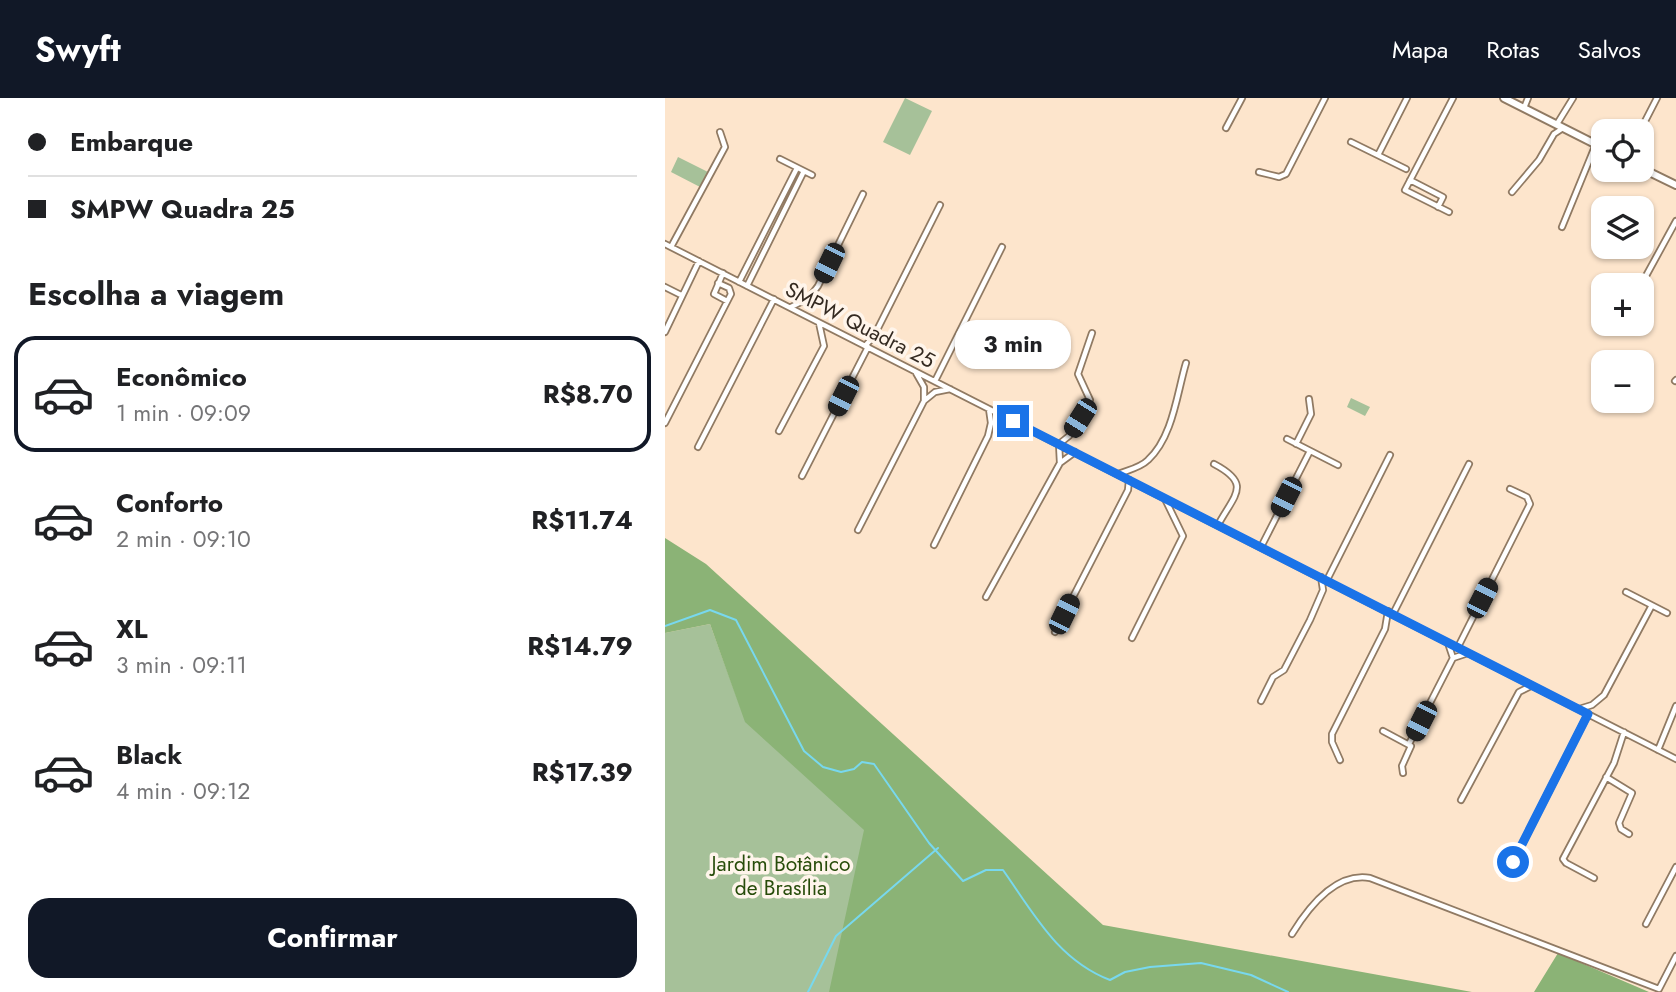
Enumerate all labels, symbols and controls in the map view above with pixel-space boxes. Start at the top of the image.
text: Swyft [35,26,121,73]
text: Mapa [1392,32,1448,67]
text: Rotas [1486,32,1540,67]
text: Salvos [1578,32,1641,67]
map controls [1591,119,1654,413]
button: locate [1591,119,1654,182]
text: Embarque [70,123,193,161]
text: SMPW Quadra 25 [70,190,295,228]
button: layers [1591,196,1654,259]
car [811,240,848,286]
text: Escolha a viagem [28,271,284,317]
button: + [1591,273,1654,336]
street label: SMPW Quadra 25 [780,274,940,376]
callout: 3 min [955,320,1071,368]
text: 3 min [983,327,1043,361]
button: − [1591,350,1654,413]
text: Econômico [116,358,247,396]
icon: car [32,363,95,426]
car [825,373,862,419]
text: R$8.70 [543,375,633,413]
car [1060,395,1101,441]
text: 1 min · 09:09 [116,396,251,430]
route end [997,405,1029,437]
car [1268,474,1305,520]
text: Conforto [116,484,223,522]
icon: car [32,489,95,552]
text: R$11.74 [531,501,633,539]
text: 2 min · 09:10 [116,522,251,556]
car [1464,575,1501,621]
car [1046,591,1083,637]
text: XL [116,610,148,648]
icon: car [32,615,95,678]
text: R$14.79 [527,627,633,665]
text: 3 min · 09:11 [116,648,247,682]
car [1403,698,1440,744]
text: Black [116,736,182,774]
icon: car [32,741,95,804]
text: R$17.39 [532,753,633,791]
text: 4 min · 09:12 [116,774,250,808]
route start [1497,846,1529,878]
park label: Jardim Botânico de Brasília [709,849,850,903]
button: Confirmar [28,898,637,978]

